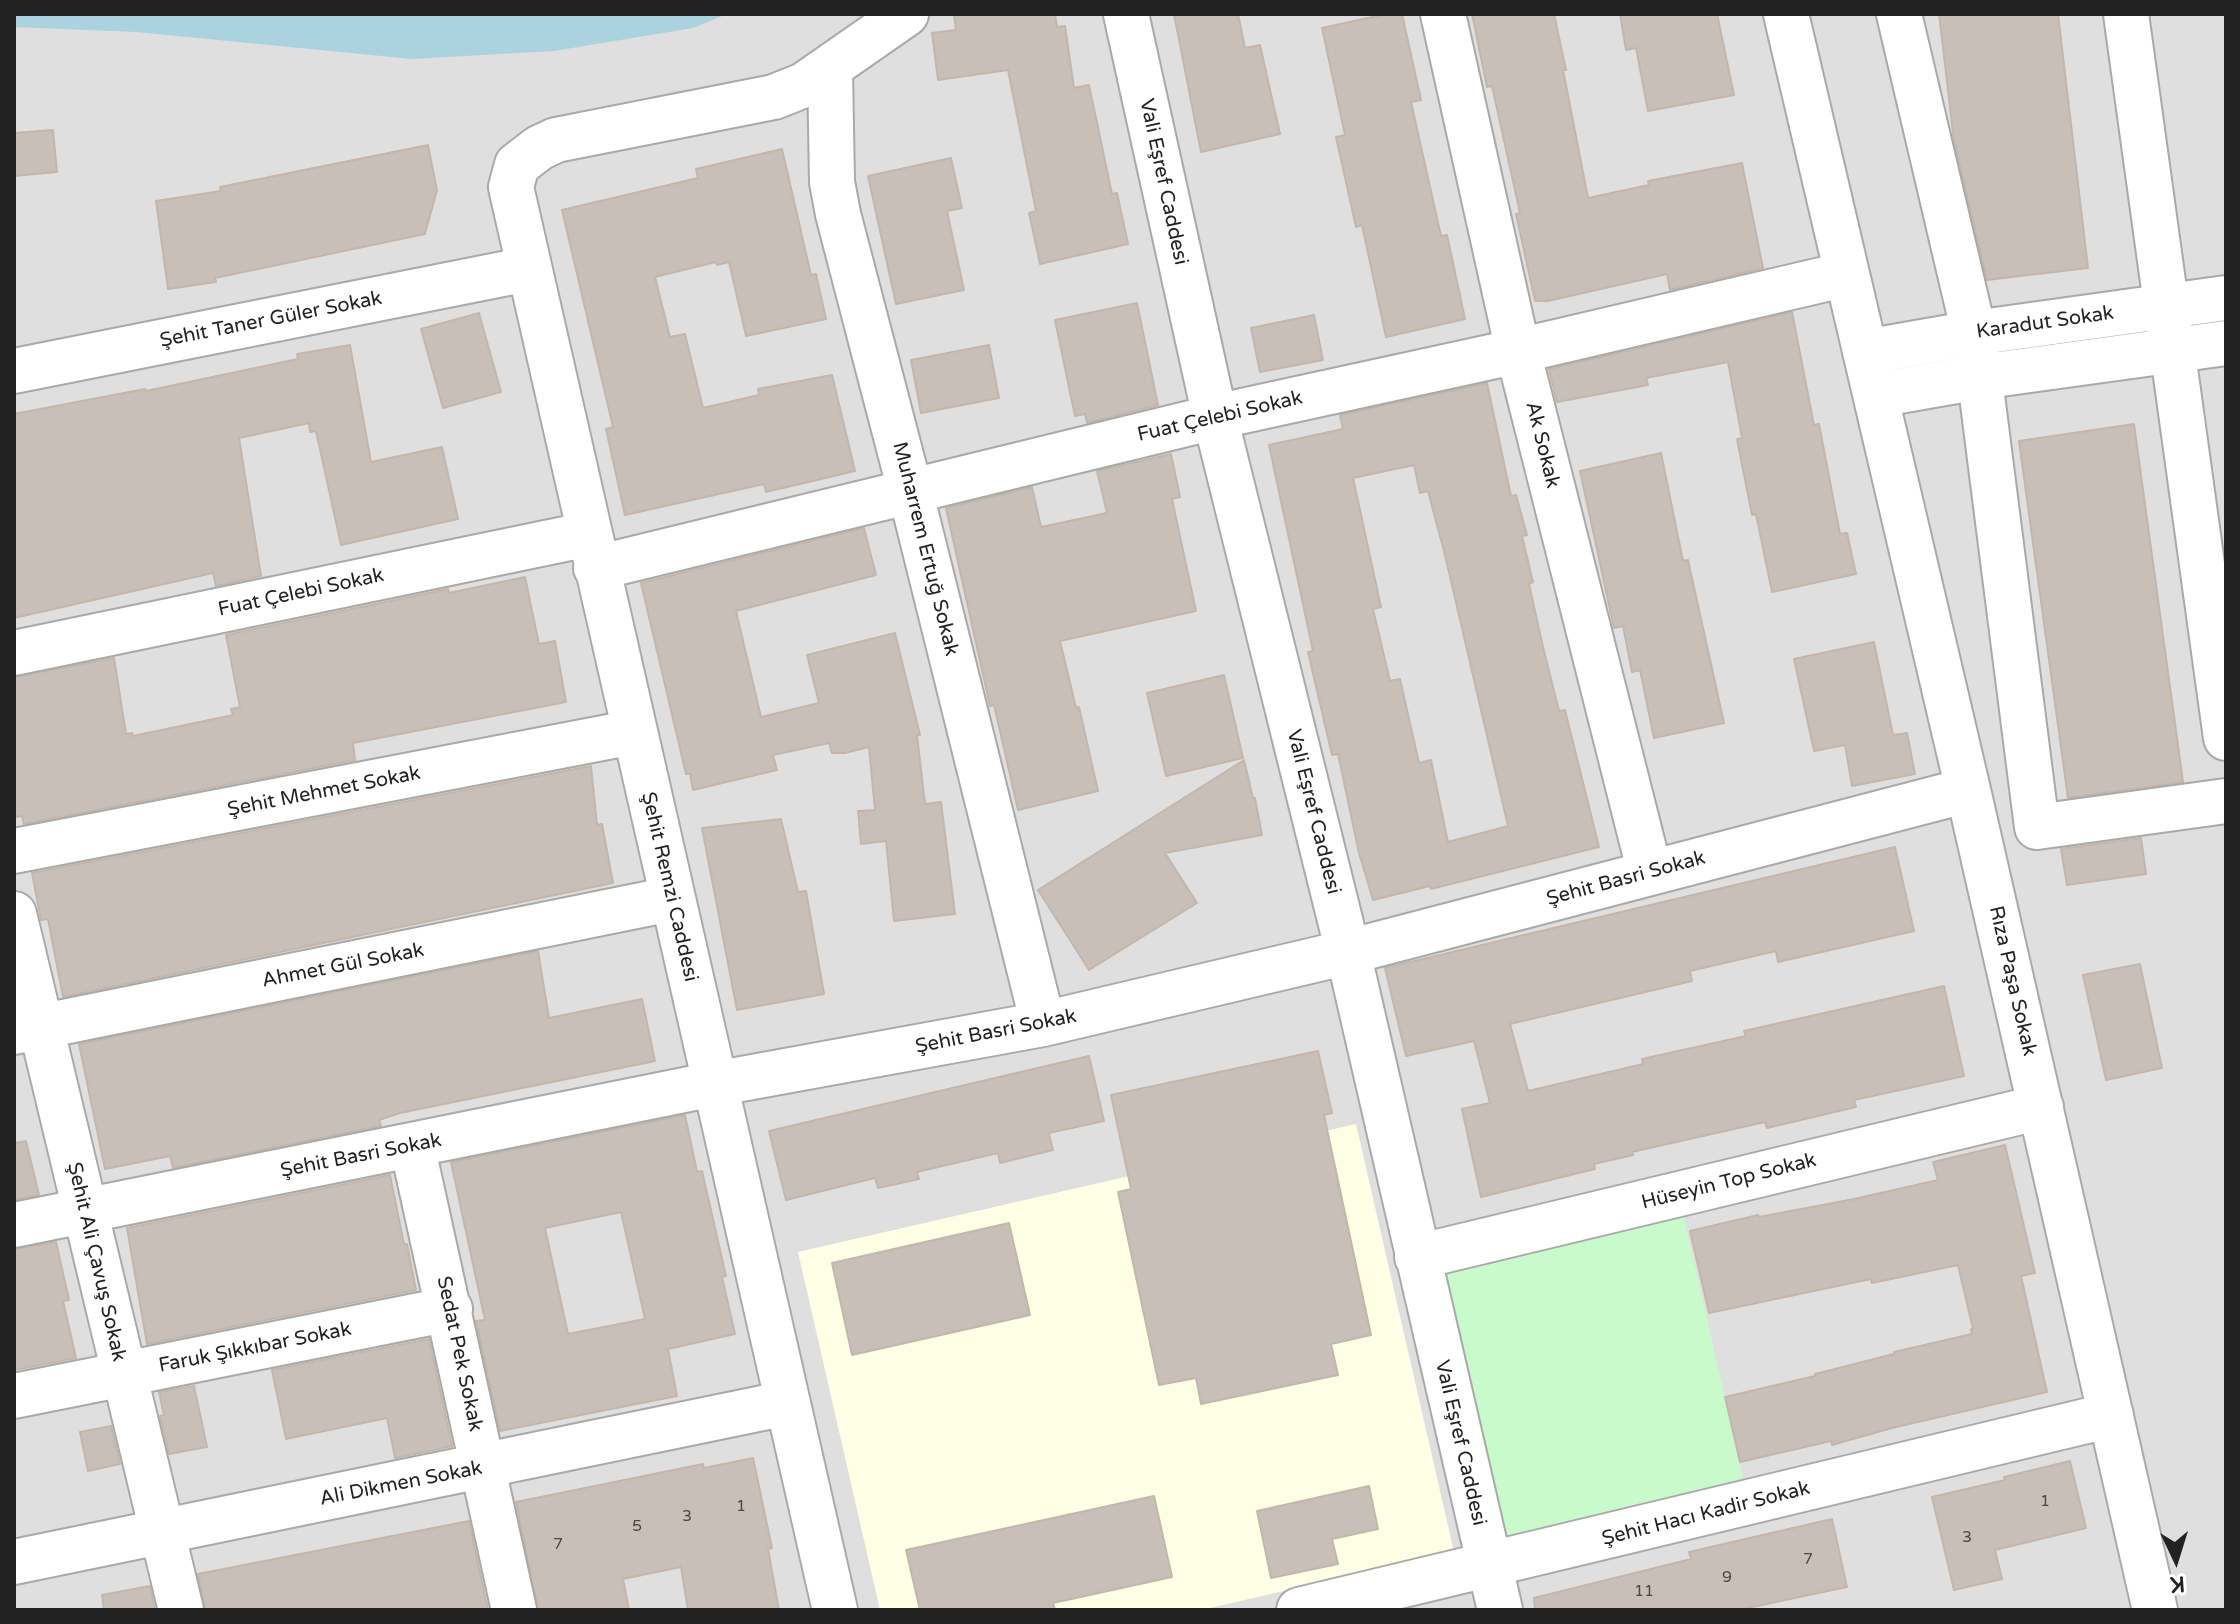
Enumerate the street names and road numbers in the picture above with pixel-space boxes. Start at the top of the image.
street label: Vali Eşref Caddesi [1134,97,1192,267]
street label: Şehit Taner Güler Sokak [158,287,384,353]
street label: Karadut Sokak [1975,301,2115,345]
street label: Fuat Çelebi Sokak [1135,386,1305,448]
street label: Ak Sokak [1520,399,1564,491]
street label: Muharrem Ertuğ Sokak [887,439,963,659]
street label: Fuat Çelebi Sokak [216,564,386,622]
street label: Vali Eşref Caddesi [1281,727,1345,897]
street label: Şehit Mehmet Sokak [226,762,422,822]
street label: Şehit Remzi Caddesi [635,790,703,984]
street label: Şehit Basri Sokak [1544,846,1708,912]
street label: Rıza Paşa Sokak [1983,904,2041,1058]
street label: Ahmet Gül Sokak [260,939,426,993]
street label: Şehit Basri Sokak [913,1005,1079,1059]
street label: Şehit Basri Sokak [278,1129,444,1183]
street label: Hüseyin Top Sokak [1639,1149,1819,1215]
street label: Şehit Ali Çavuş Sokak [61,1160,131,1364]
street label: Sedat Pek Sokak [431,1274,487,1434]
street label: Faruk Şıkkıbar Sokak [157,1318,353,1378]
street label: Vali Eşref Caddesi [1429,1358,1491,1528]
street label: Ali Dikmen Sokak [318,1456,484,1512]
street label: Şehit Hacı Kadir Sokak [1600,1477,1812,1551]

